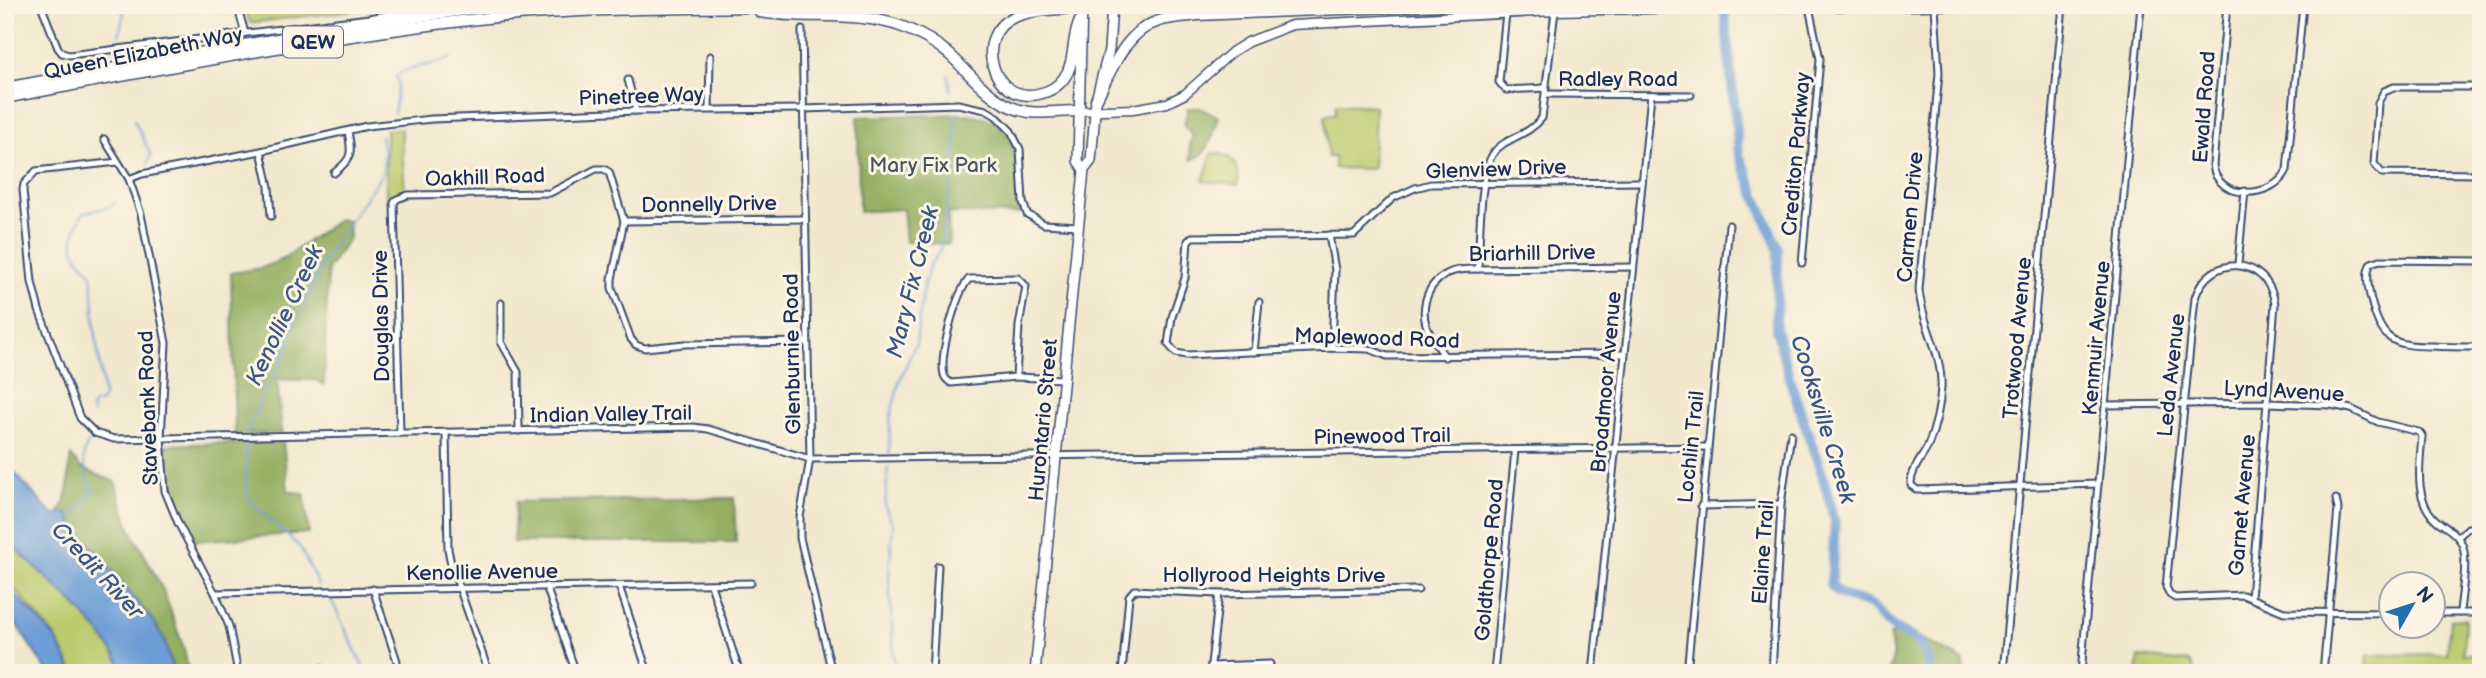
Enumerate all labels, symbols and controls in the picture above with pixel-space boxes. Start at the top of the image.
street label: Queen Elizabeth Way [42,22,245,85]
road number: QEW [283,26,343,58]
street label: Ewald Road [2188,50,2221,164]
street label: Radley Road [1558,67,1678,92]
street label: Crediton Parkway [1777,71,1816,237]
street label: Pinetree Way [578,82,704,111]
street label: Carmen Drive [1892,151,1929,283]
park label: Mary Fix Park [869,153,997,178]
street label: Glenview Drive [1425,155,1567,184]
street label: Oakhill Road [425,163,546,192]
street label: Donnelly Drive [641,191,777,218]
water label: Mary Fix Creek [881,203,946,361]
water label: Kenollie Creek [240,240,330,390]
street label: Briarhill Drive [1468,240,1596,267]
street label: Douglas Drive [368,250,395,382]
street label: Trotwood Avenue [1998,256,2037,420]
street label: Kenmuir Avenue [2077,260,2116,416]
street label: Glenburnie Road [779,273,806,435]
street label: Broadmoor Avenue [1586,290,1627,474]
street label: Leda Avenue [2153,312,2190,438]
street label: Maplewood Road [1294,323,1460,354]
street label: Stavebank Road [133,330,164,486]
water label: Cooksville Creek [1784,332,1862,508]
street label: Hurontario Street [1024,337,1063,502]
street label: Lynd Avenue [2223,376,2345,407]
street label: Lochlin Trail [1673,390,1710,504]
street label: Indian Valley Trail [530,401,692,428]
street label: Pinewood Trail [1313,423,1451,450]
street label: Garnet Avenue [2224,433,2261,577]
street label: Goldthorpe Road [1470,478,1509,642]
street label: Elaine Trail [1747,499,1780,605]
water label: Credit River [45,516,150,626]
street label: Kenollie Avenue [406,559,558,586]
street label: Hollyrood Heights Drive [1163,563,1385,588]
north arrow [2378,570,2448,640]
text: N [2411,582,2437,608]

